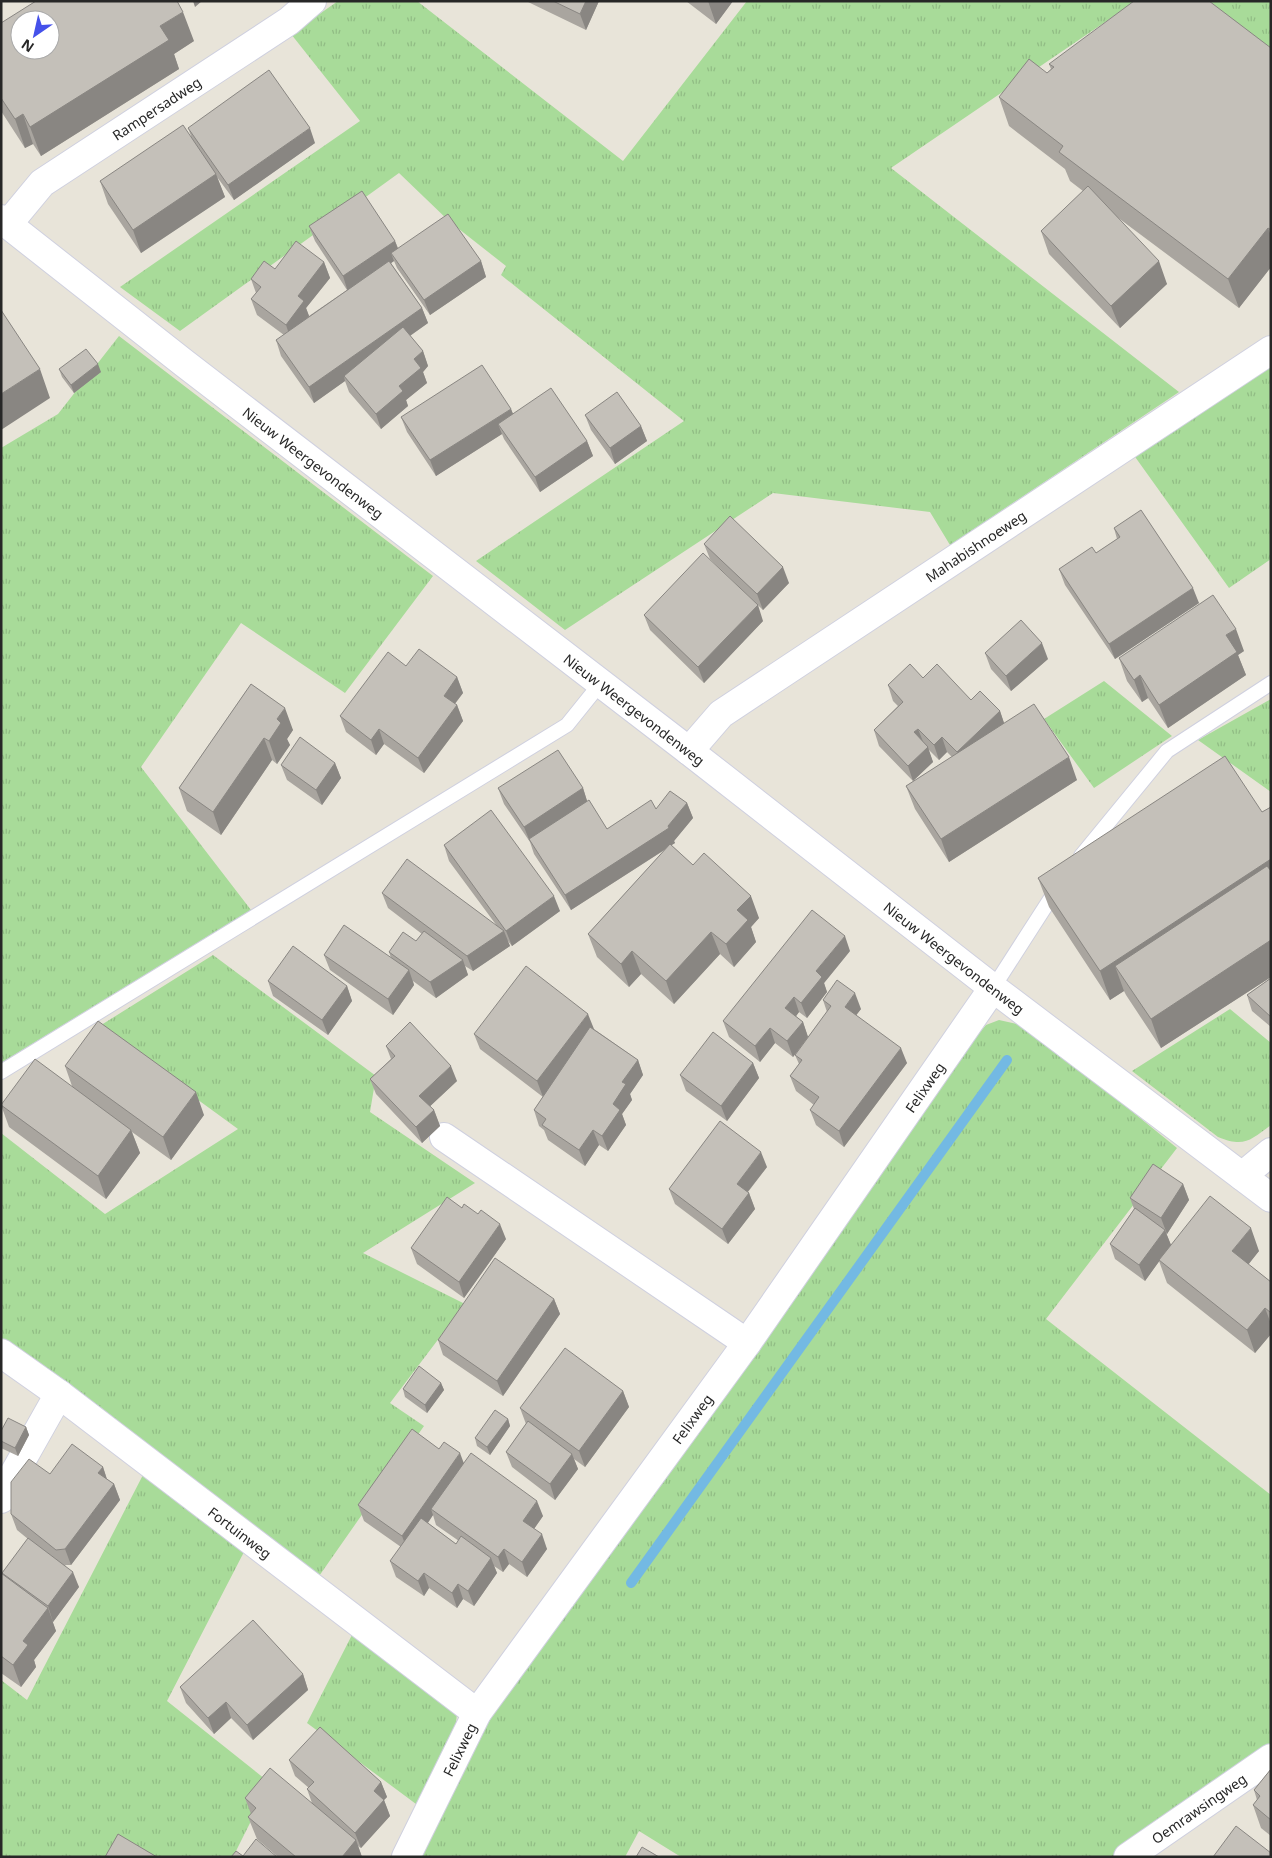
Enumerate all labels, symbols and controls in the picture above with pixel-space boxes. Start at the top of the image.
north arrow [10,10,60,60]
text: N [17,35,37,57]
street label: Rampersadweg [108,72,205,144]
street label: Nieuw Weergevondenweg [239,402,388,523]
street label: Mahabishnoeweg [921,505,1029,586]
street label: Nieuw Weergevondenweg [560,649,709,769]
street label: Nieuw Weergevondenweg [880,897,1028,1018]
street label: Felixweg [900,1058,949,1116]
street label: Felixweg [667,1390,716,1447]
street label: Fortuinweg [205,1502,276,1563]
street label: Felixweg [438,1719,480,1779]
street label: Oemrawsingweg [1147,1769,1250,1848]

